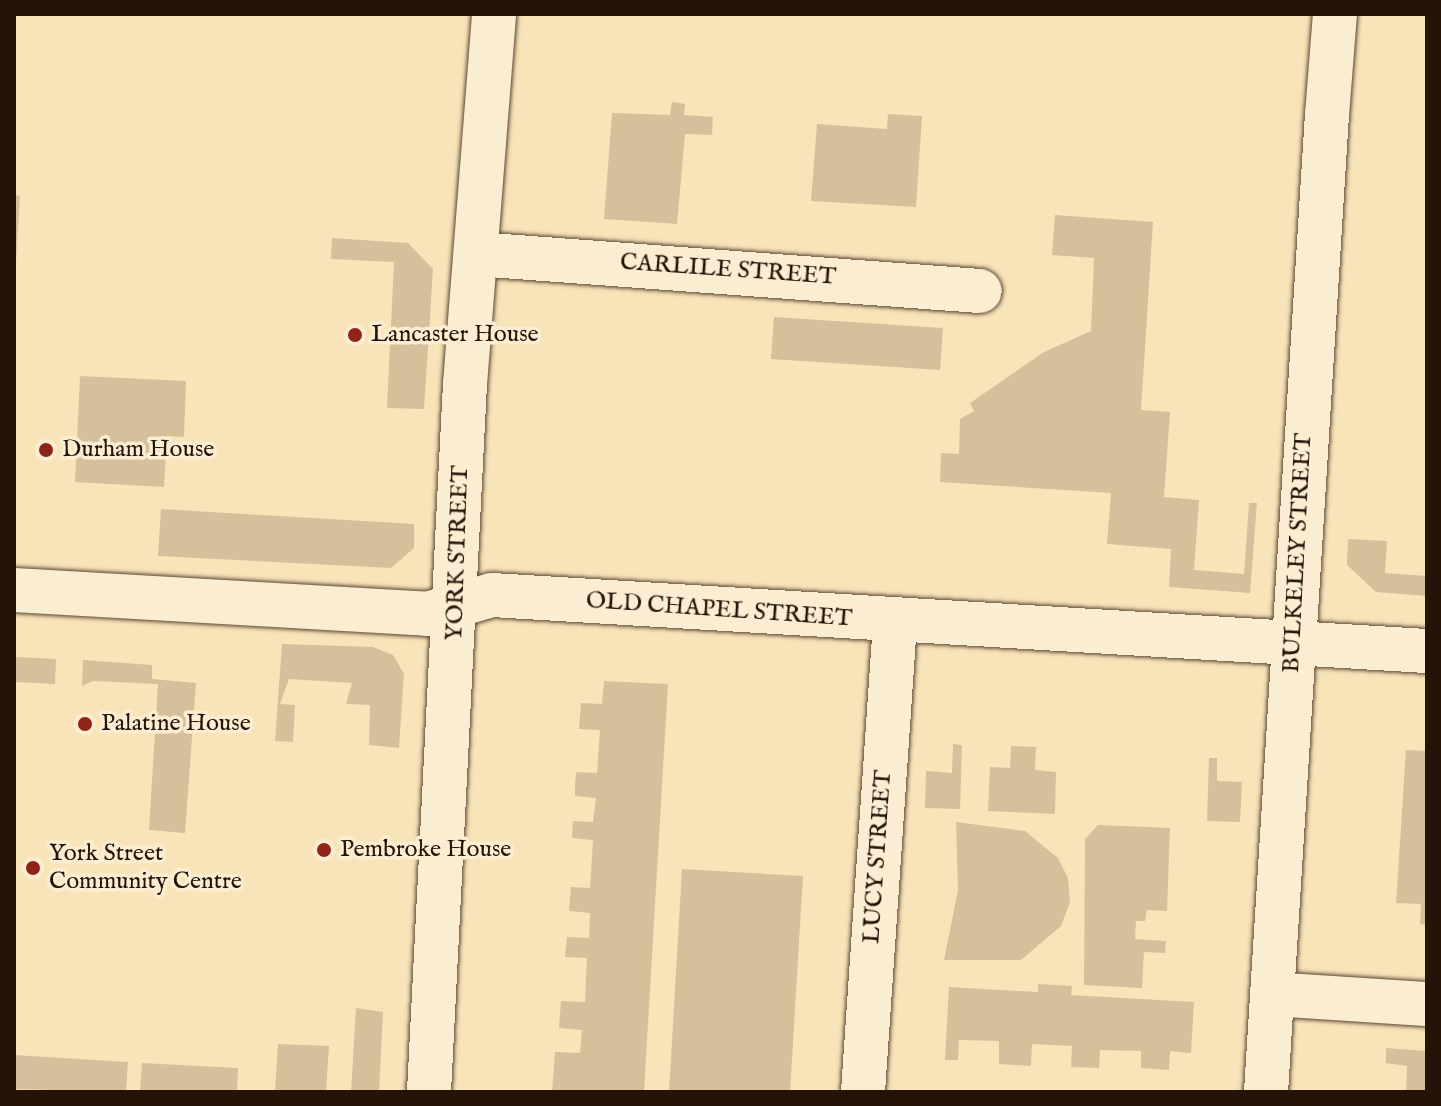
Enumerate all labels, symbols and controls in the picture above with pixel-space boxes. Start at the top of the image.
street label: CARLILE STREET [619,248,837,292]
place label: Lancaster House [371,321,539,349]
marker: Lancaster House [346,326,364,344]
street label: BULKELEY STREET [1277,432,1319,674]
place label: Durham House [62,436,214,464]
marker: Durham House [37,441,55,459]
street label: YORK STREET [441,465,475,641]
street label: OLD CHAPEL STREET [585,586,853,634]
place label: Palatine House [101,710,251,738]
marker: Palatine House [76,715,94,733]
street label: LUCY STREET [858,769,898,945]
place label: Pembroke House [340,836,511,864]
place label: York Street Community Centre [49,840,242,896]
marker: Pembroke House [315,841,333,859]
marker: York Street Community Centre [24,859,42,877]

